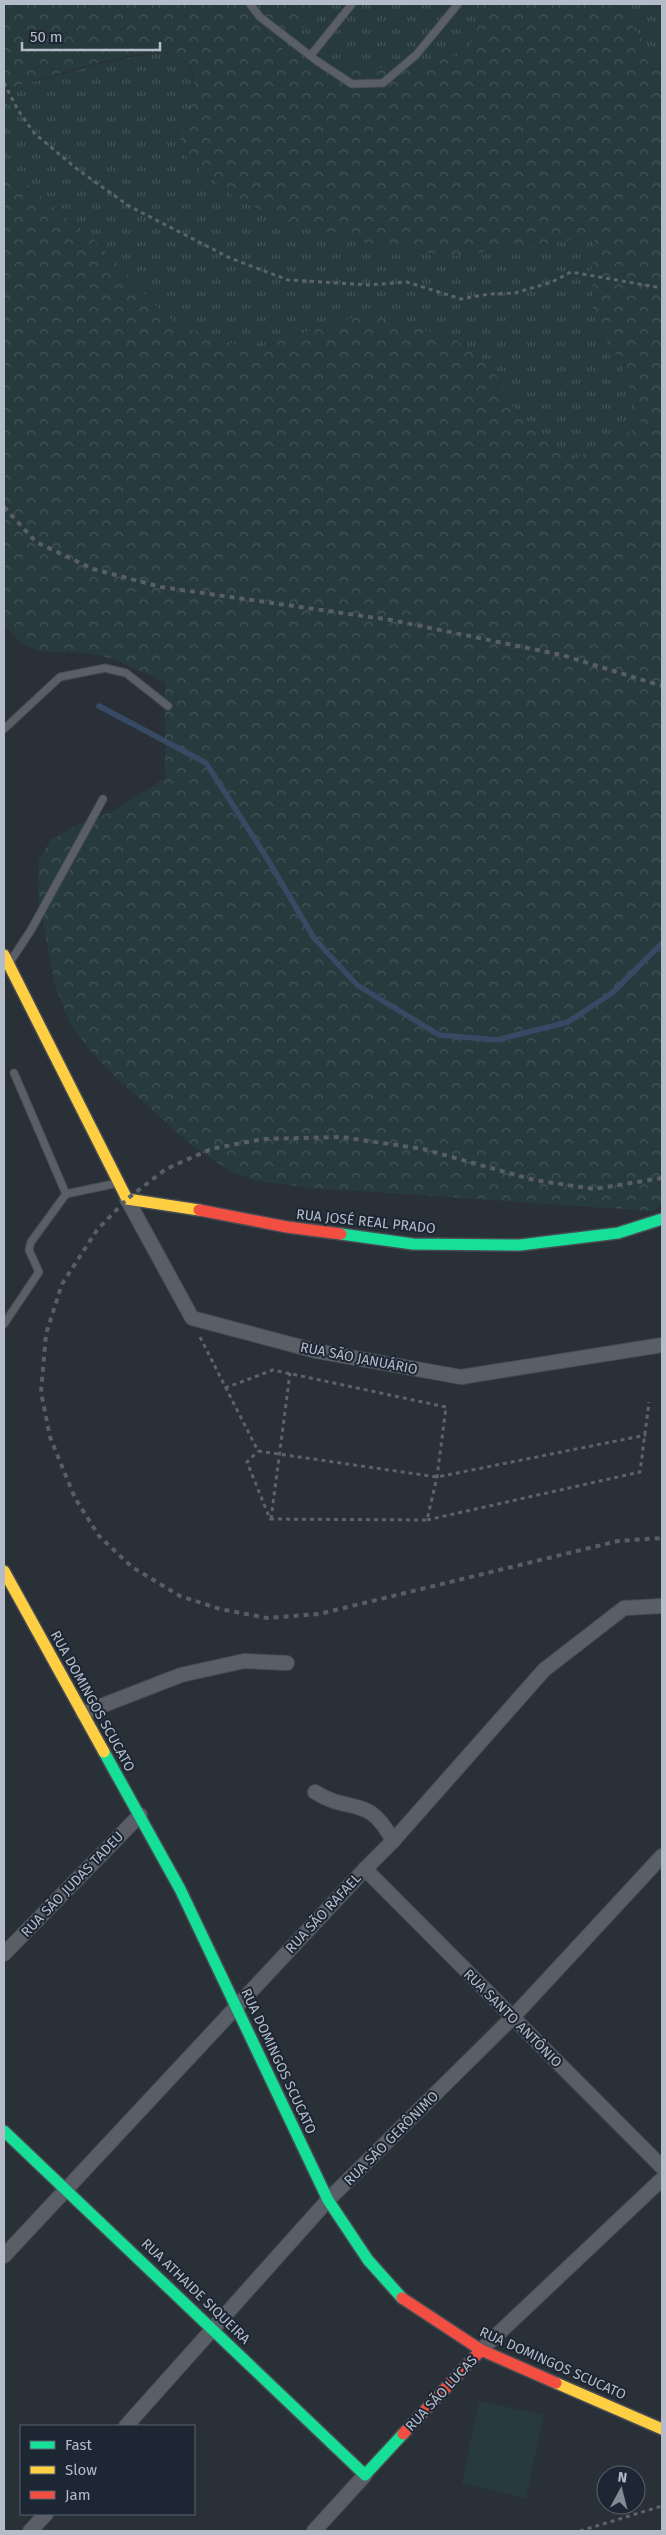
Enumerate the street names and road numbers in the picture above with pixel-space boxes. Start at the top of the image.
street label: RUA JOSÉ REAL PRADO [295,1205,437,1237]
street label: RUA SÃO JANUÁRIO [299,1338,419,1378]
street label: RUA DOMINGOS SCUCATO [47,1628,138,1775]
street label: RUA SÃO JUDAS TADEU [18,1828,127,1941]
street label: RUA SÃO RAFAEL [282,1870,365,1957]
street label: RUA SANTO ANTÔNIO [460,1965,566,2071]
street label: RUA DOMINGOS SCUCATO [237,1986,320,2137]
street label: RUA SÃO GERÔNIMO [340,2087,442,2189]
street label: RUA ATHAIDE SIQUEIRA [138,2235,254,2348]
street label: RUA DOMINGOS SCUCATO [477,2323,629,2403]
street label: RUA SÃO LUCAS [402,2352,481,2435]

